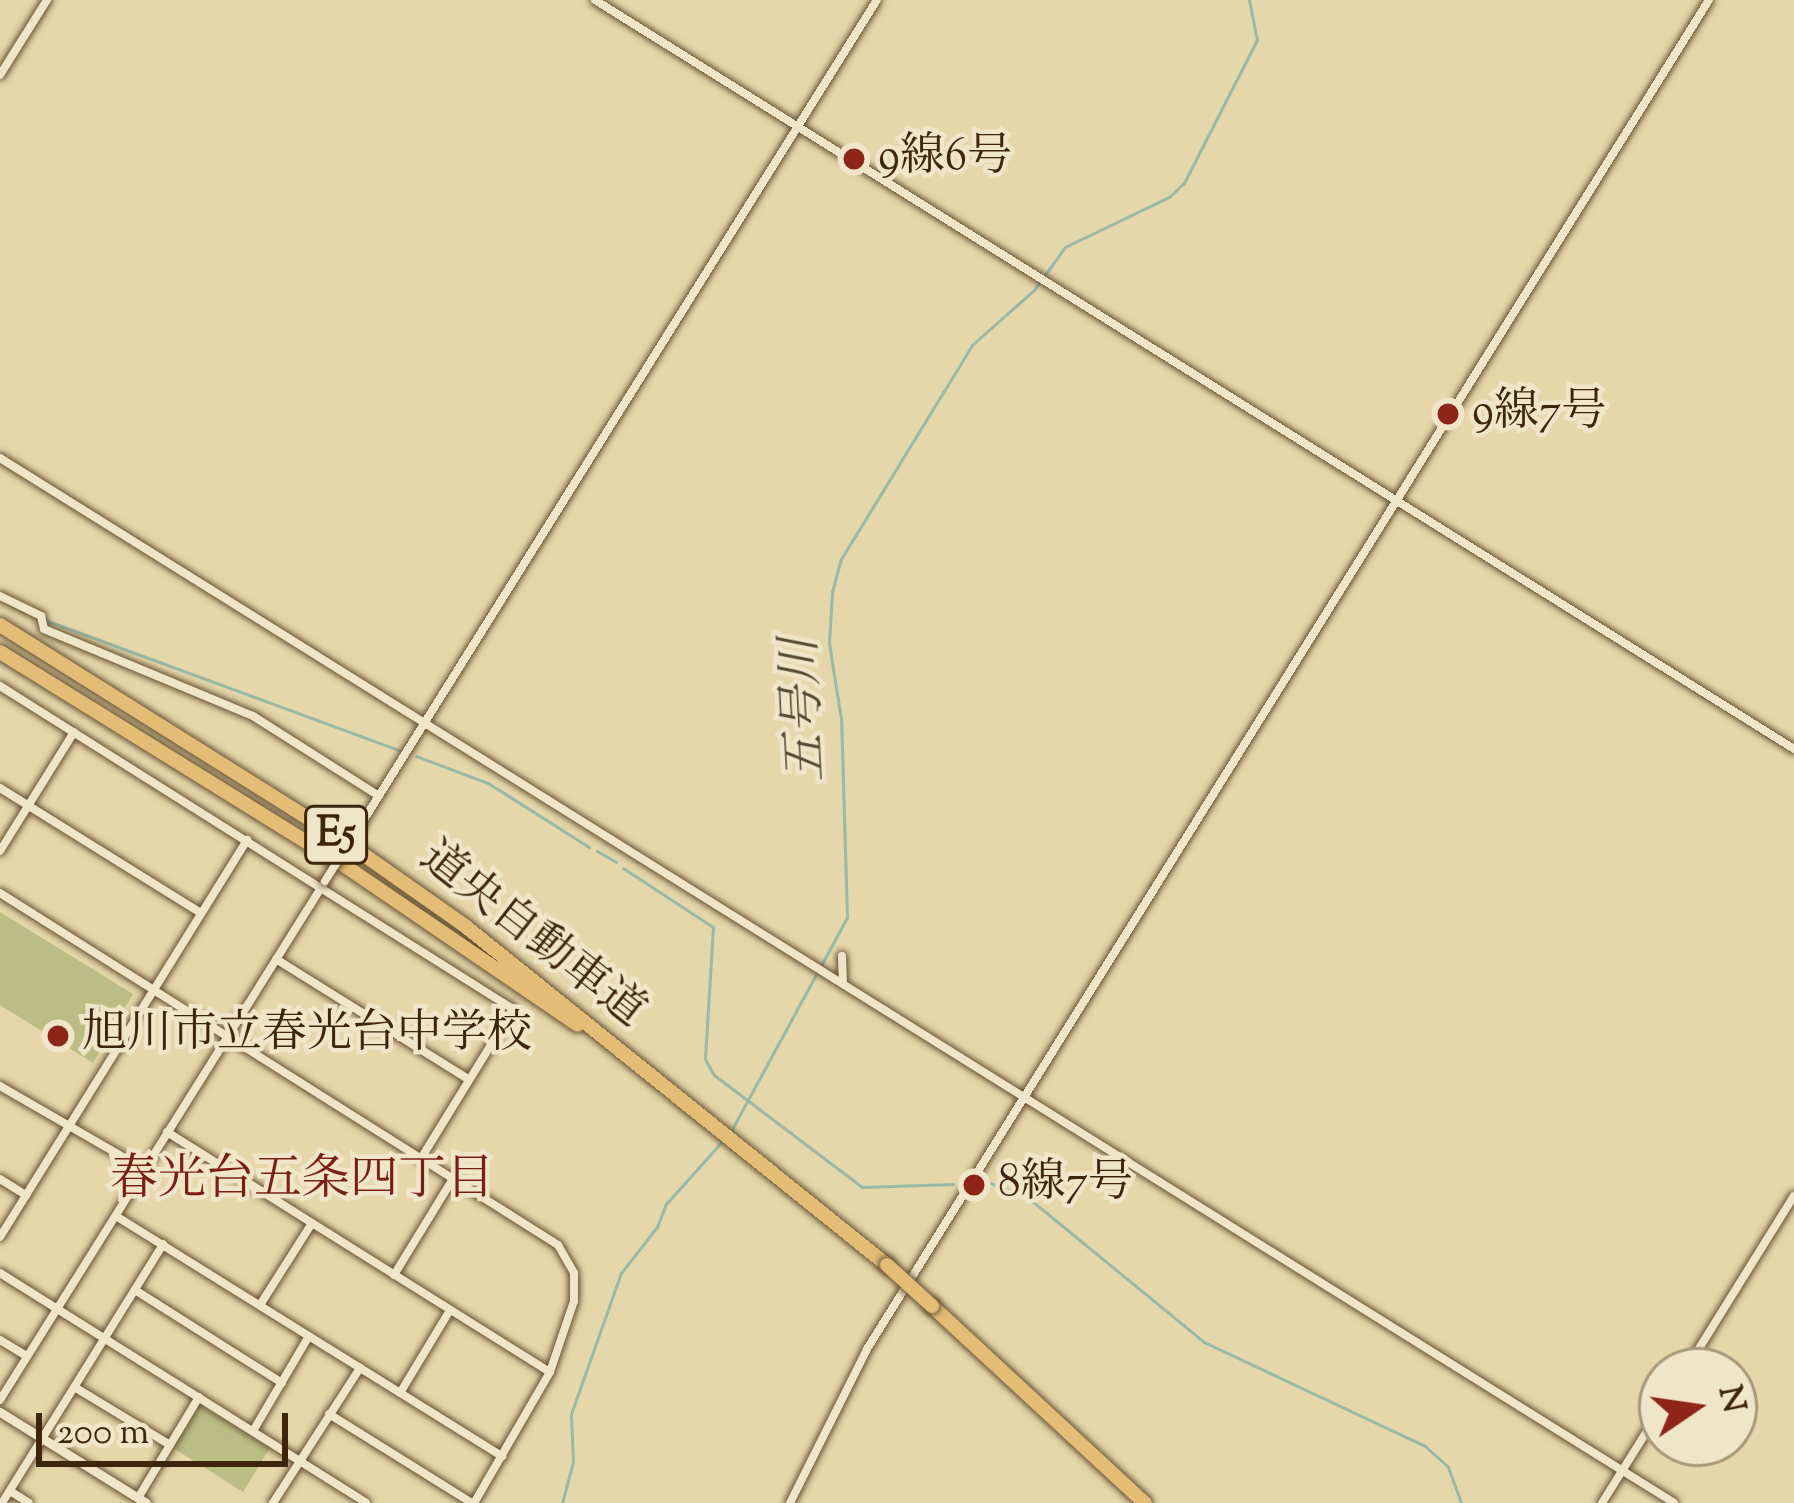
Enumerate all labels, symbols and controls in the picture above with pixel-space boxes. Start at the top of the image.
place label: 9線6号 [878,132,1012,186]
marker: 9線6号 [841,146,867,172]
place label: 9線7号 [1472,387,1606,441]
marker: 9線7号 [1435,401,1461,427]
water label: 五号川 [773,637,839,783]
road number: E5 [303,799,369,871]
street label: 道央自動車道 [408,832,654,1040]
place label: 旭川市立春光台中学校 [82,1009,532,1063]
marker: 旭川市立春光台中学校 [45,1023,71,1049]
district label: 春光台五条四丁目 [110,1153,494,1211]
place label: 8線7号 [998,1158,1133,1212]
marker: 8線7号 [961,1172,987,1198]
north arrow [1638,1347,1758,1467]
text: N [1704,1381,1757,1418]
scale bar [42,1389,294,1463]
text: 200 m [57,1408,149,1460]

